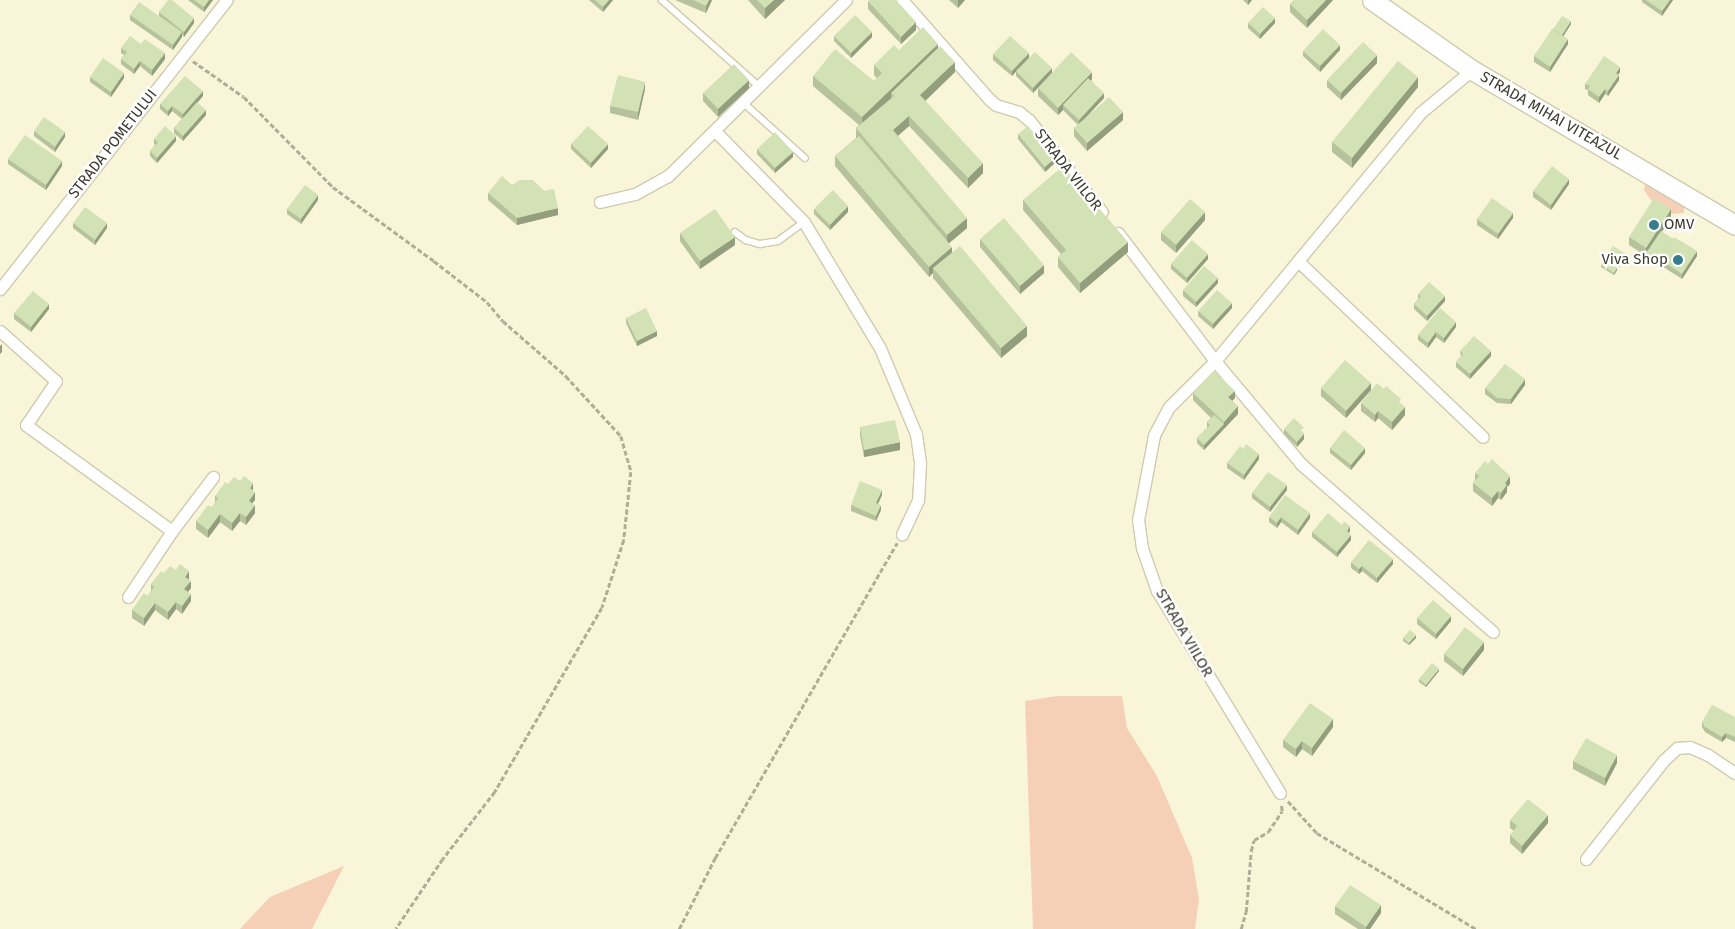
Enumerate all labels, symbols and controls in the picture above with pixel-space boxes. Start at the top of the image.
street label: STRADA MIHAI VITEAZUL [1477,68,1625,164]
street label: STRADA POMETULUI [65,86,161,202]
street label: STRADA VIILOR [1030,126,1106,214]
place label: OMV [1664,216,1694,234]
marker: OMV [1648,219,1660,231]
place label: Viva Shop [1602,251,1668,269]
marker: Viva Shop [1672,254,1684,266]
street label: STRADA VIILOR [1152,586,1216,680]

